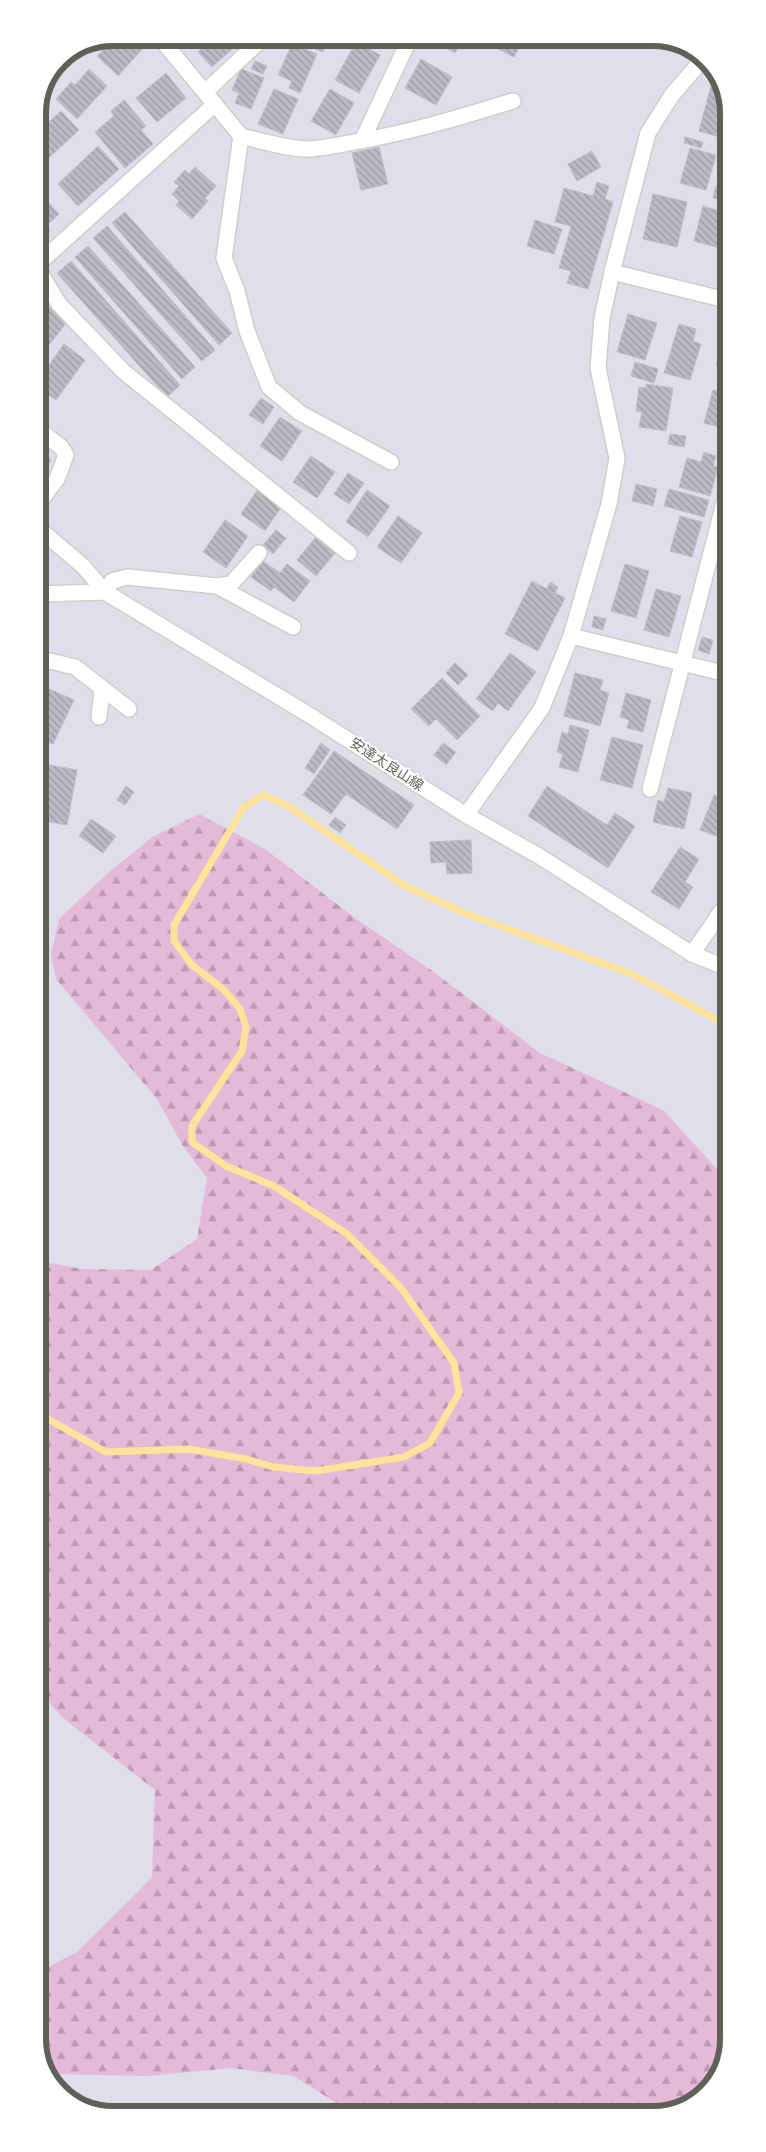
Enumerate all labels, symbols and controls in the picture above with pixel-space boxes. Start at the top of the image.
street label: 安達太良山線 [347,734,427,794]

